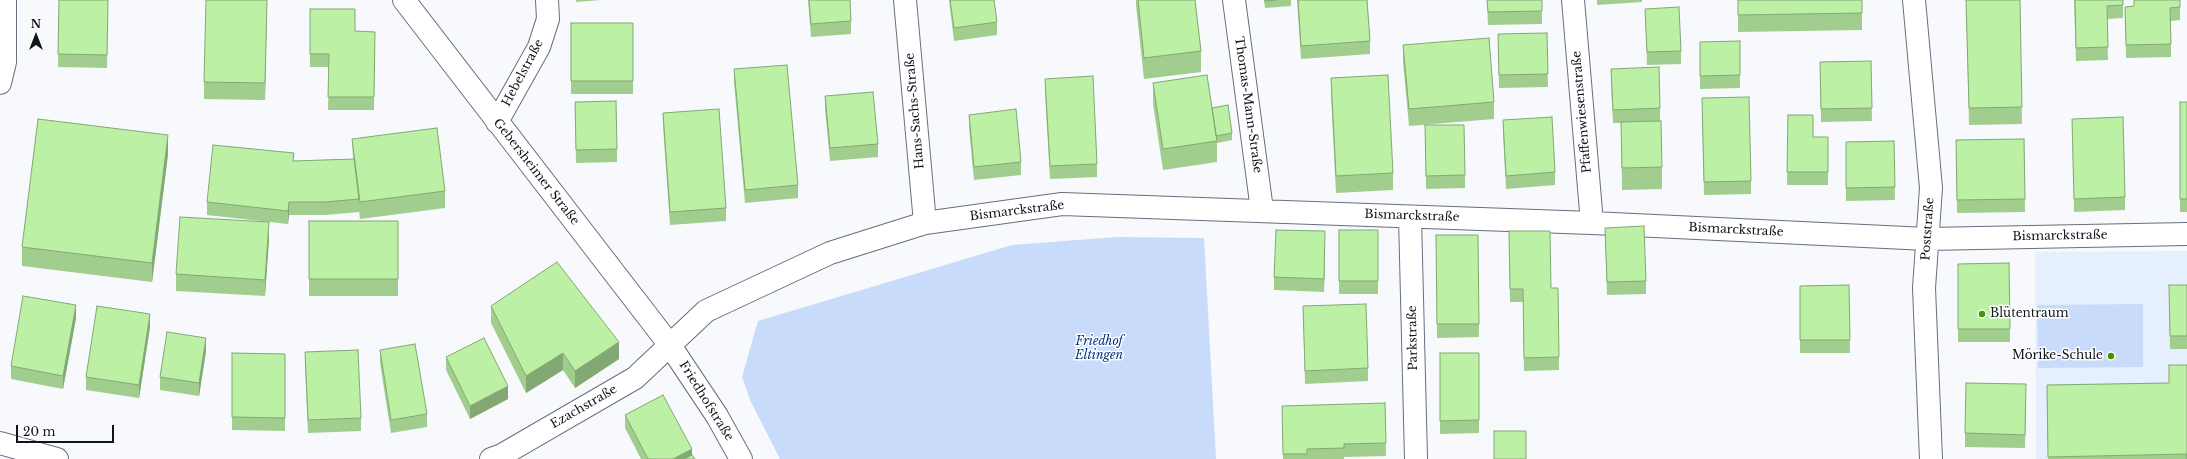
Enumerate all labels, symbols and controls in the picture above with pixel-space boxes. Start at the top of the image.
north arrow [16,16,56,56]
text: N [31,17,41,31]
street label: Thomas-Mann-Straße [1231,36,1265,174]
street label: Hebelstraße [499,37,547,109]
street label: Pfaffenwiesenstraße [1569,50,1595,174]
street label: Hans-Sachs-Straße [903,52,927,170]
street label: Gebersheimer Straße [490,116,582,228]
street label: Poststraße [1919,197,1937,261]
street label: Bismarckstraße [969,198,1065,224]
street label: Bismarckstraße [1364,207,1460,225]
street label: Bismarckstraße [1688,220,1784,240]
street label: Bismarckstraße [2012,228,2108,244]
street label: Parkstraße [1405,305,1421,371]
place label: Blütentraum [1990,307,2069,321]
marker: Blütentraum [1977,309,1987,319]
park label: Friedhof Eltingen [1075,335,1123,363]
place label: Mörike-Schule [2012,349,2103,363]
marker: Mörike-Schule [2106,351,2116,361]
street label: Friedhofstraße [676,359,736,443]
street label: Ezachstraße [548,382,620,432]
scale bar [18,417,116,443]
text: 20 m [23,424,55,439]

